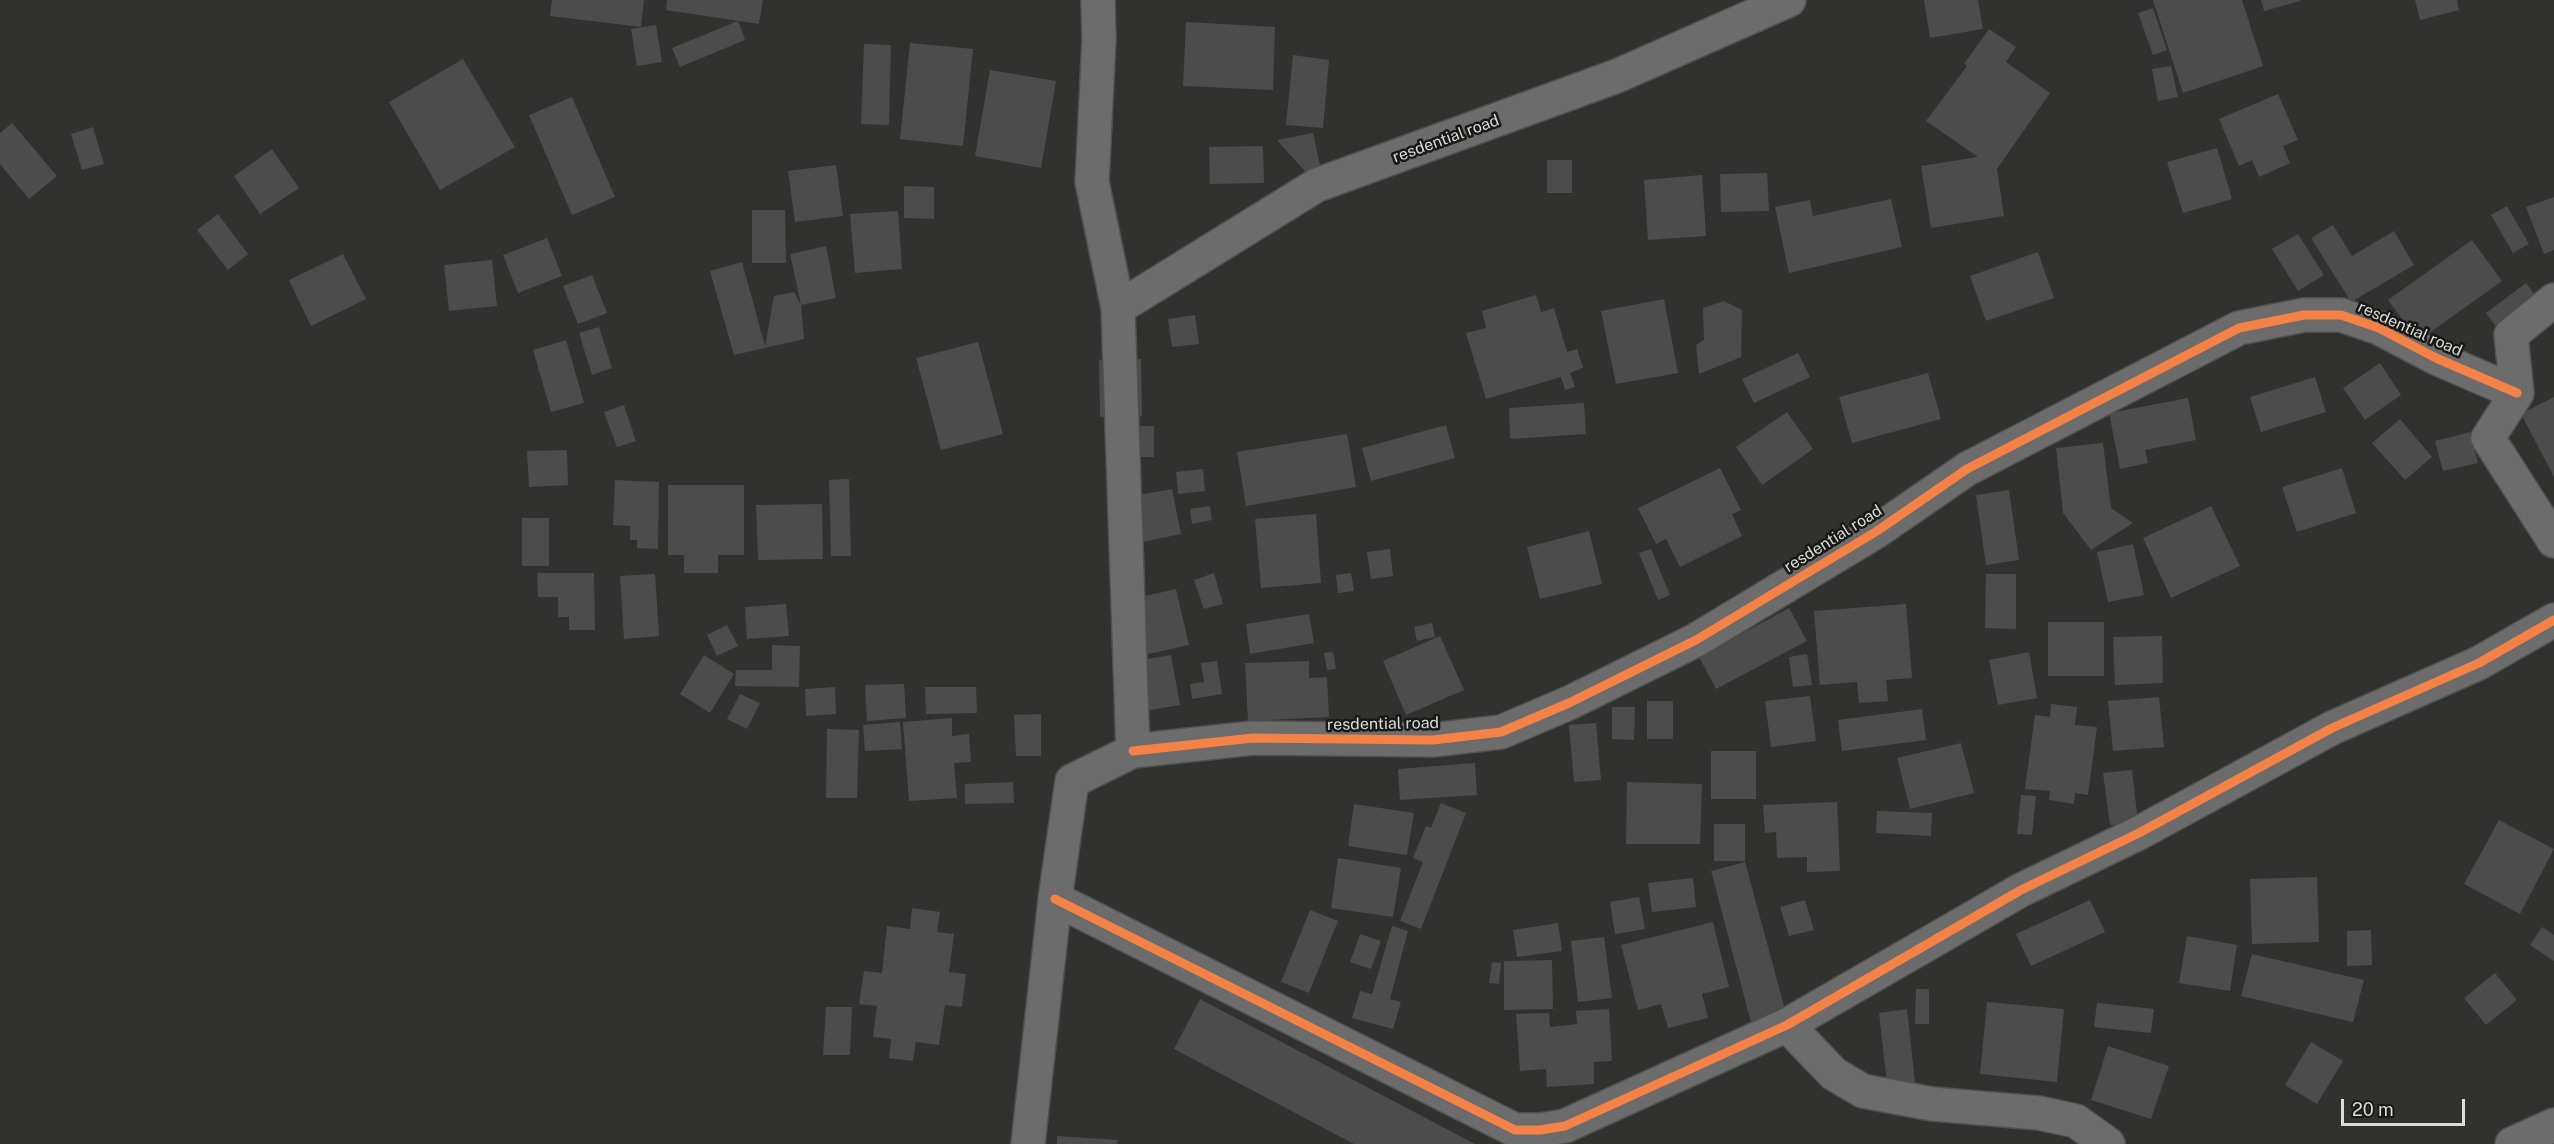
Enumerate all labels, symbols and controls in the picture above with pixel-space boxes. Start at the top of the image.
street label: resdential road [1390,111,1502,167]
street label: resdential road [2355,297,2465,361]
street label: resdential road [1780,501,1886,577]
street label: resdential road [1327,713,1439,735]
scale bar [2344,1087,2468,1125]
text: 20 m [2352,1099,2394,1120]

